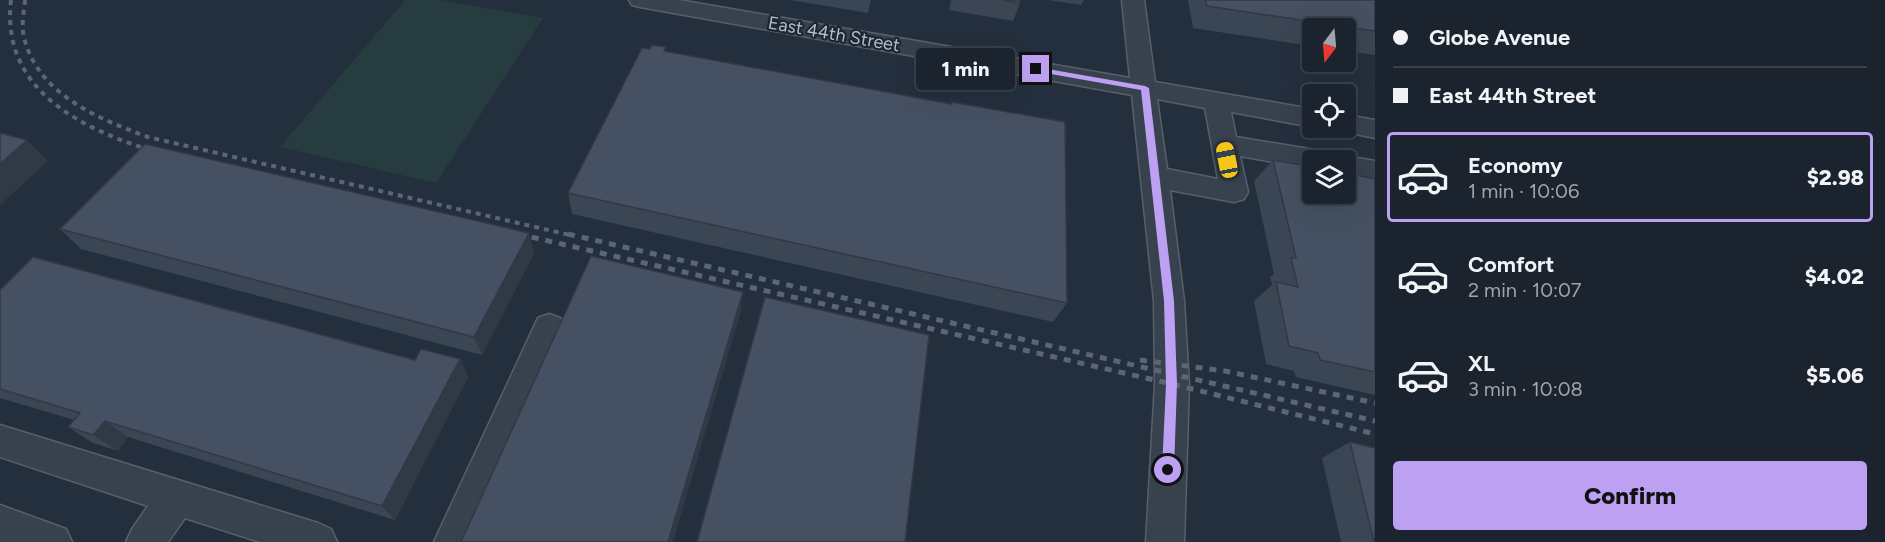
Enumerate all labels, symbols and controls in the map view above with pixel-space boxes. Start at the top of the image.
street label: East 44th Street [766,12,902,56]
north arrow [1302,18,1356,72]
map controls [1302,18,1356,204]
text: Globe Avenue [1429,24,1570,51]
callout: 1 min [916,48,1015,90]
route end [1022,55,1049,82]
text: 1 min [942,57,989,81]
text: East 44th Street [1429,82,1596,109]
button: locate [1302,84,1356,138]
car [1215,141,1239,179]
button: layers [1302,150,1356,204]
icon: car [1396,150,1450,204]
text: Economy [1468,152,1563,179]
text: $2.98 [1807,164,1864,191]
text: 1 min · 10:06 [1468,179,1579,203]
icon: car [1396,249,1450,303]
text: Comfort [1468,251,1554,278]
text: $4.02 [1805,263,1864,290]
text: 2 min · 10:07 [1468,278,1582,302]
icon: car [1396,348,1450,402]
text: XL [1468,350,1495,377]
text: $5.06 [1806,362,1864,389]
text: 3 min · 10:08 [1468,377,1583,401]
route start [1154,456,1181,483]
button: Confirm [1393,461,1867,530]

